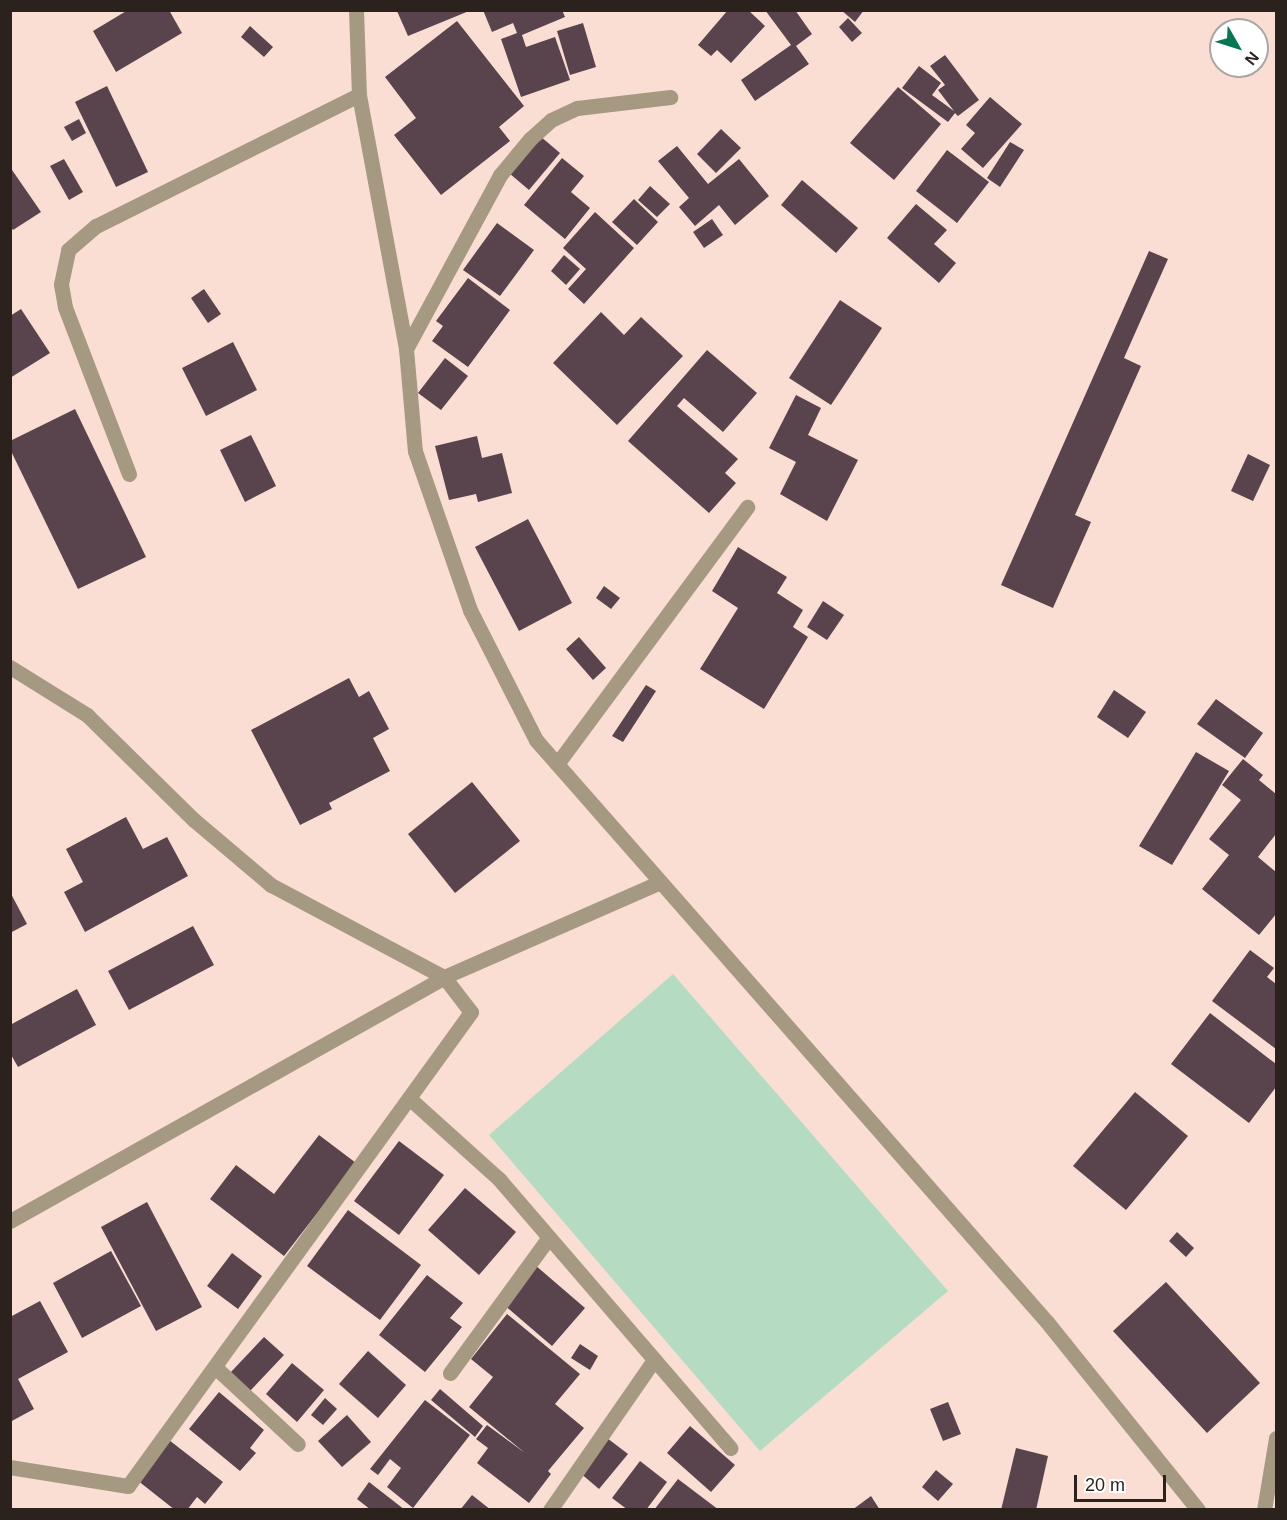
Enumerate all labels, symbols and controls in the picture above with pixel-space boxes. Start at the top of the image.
north arrow [1209,18,1269,78]
text: N [1242,49,1262,68]
scale bar [1077,1463,1168,1501]
text: 20 m [1085,1475,1125,1495]

